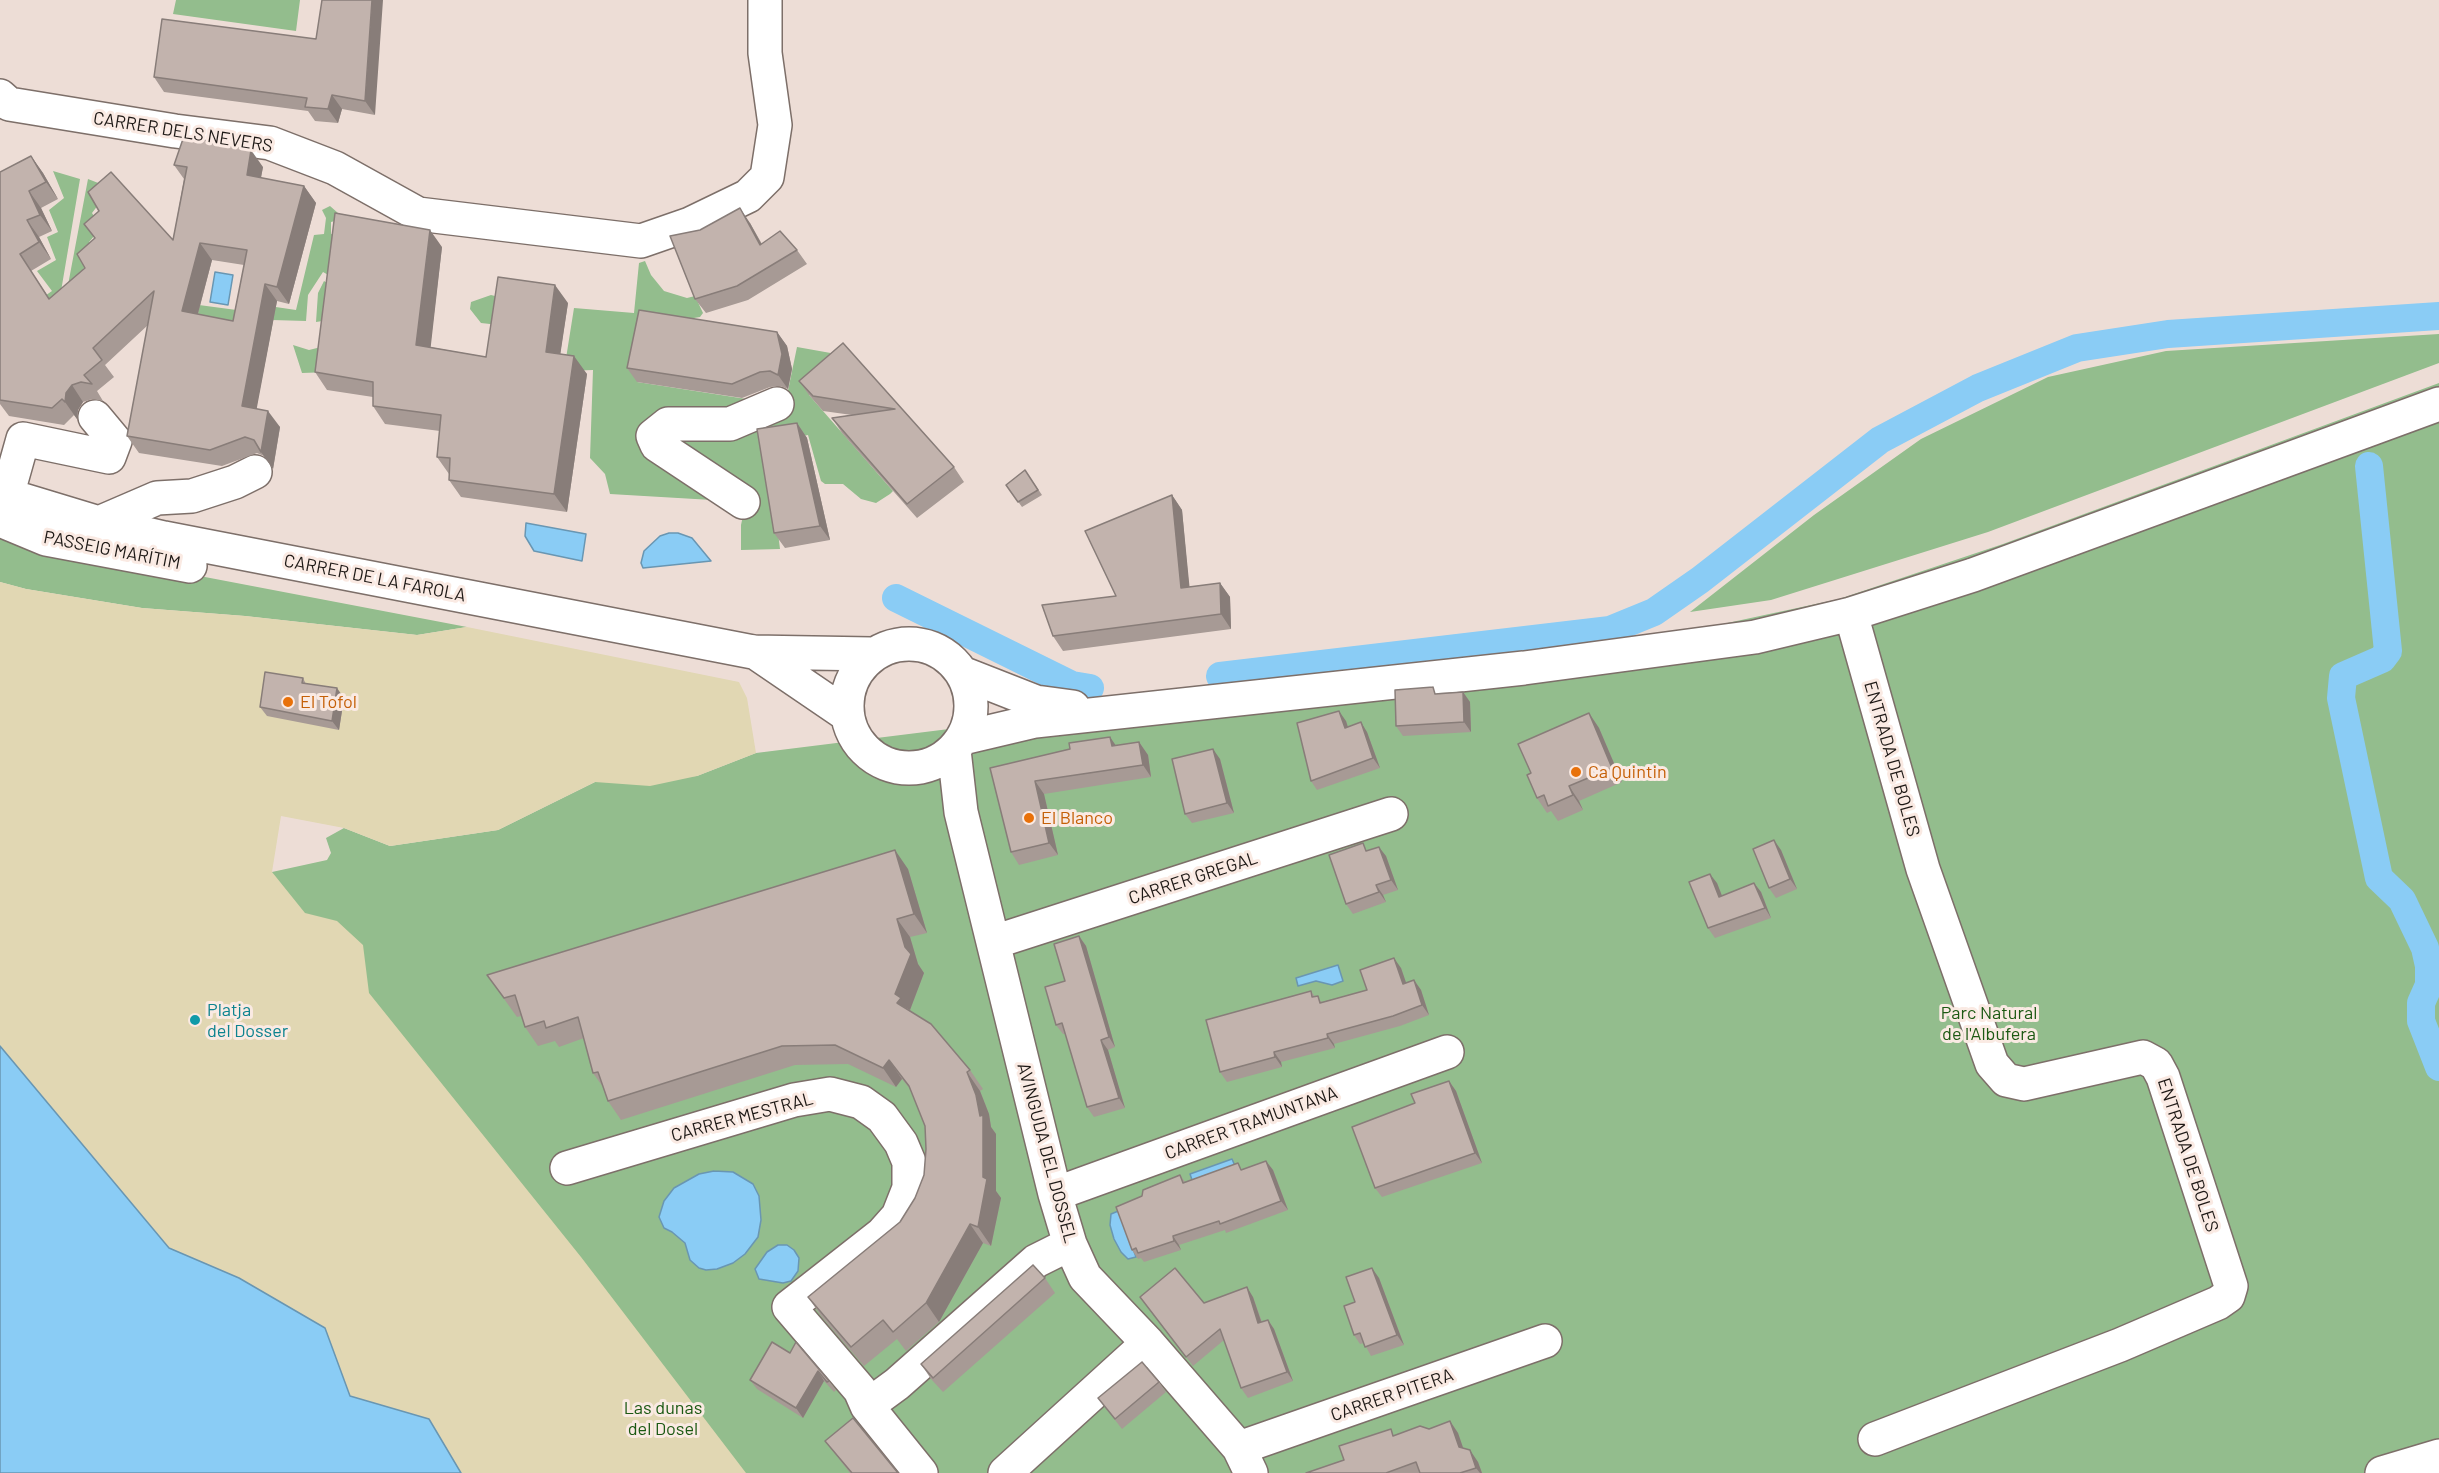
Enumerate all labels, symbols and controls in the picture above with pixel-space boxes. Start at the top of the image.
street label: CARRER DELS NEVERS [92,107,274,157]
street label: PASSEIG MARÍTIM [42,526,182,574]
street label: CARRER DE LA FAROLA [282,550,468,606]
street label: ENTRADA DE BOLES [1859,679,1925,839]
place label: El Tofol [300,691,357,713]
marker: El Tofol [281,695,295,709]
place label: Ca Quintin [1588,761,1667,783]
marker: Ca Quintin [1569,765,1583,779]
place label: El Blanco [1041,807,1113,829]
marker: El Blanco [1022,811,1036,825]
street label: CARRER GREGAL [1126,847,1260,909]
place label: Platja del Dosser [207,999,288,1042]
park label: Parc Natural de l'Albufera [1941,1002,2037,1044]
marker: Platja del Dosser [188,1013,202,1027]
street label: AVINGUDA DEL DOSSEL [1013,1061,1081,1245]
street label: ENTRADA DE BOLES [2153,1075,2223,1235]
street label: CARRER TRAMUNTANA [1162,1082,1340,1164]
street label: CARRER MESTRAL [669,1088,815,1146]
street label: CARRER PITERA [1328,1364,1456,1426]
park label: Las dunas del Dosel [624,1397,702,1440]

